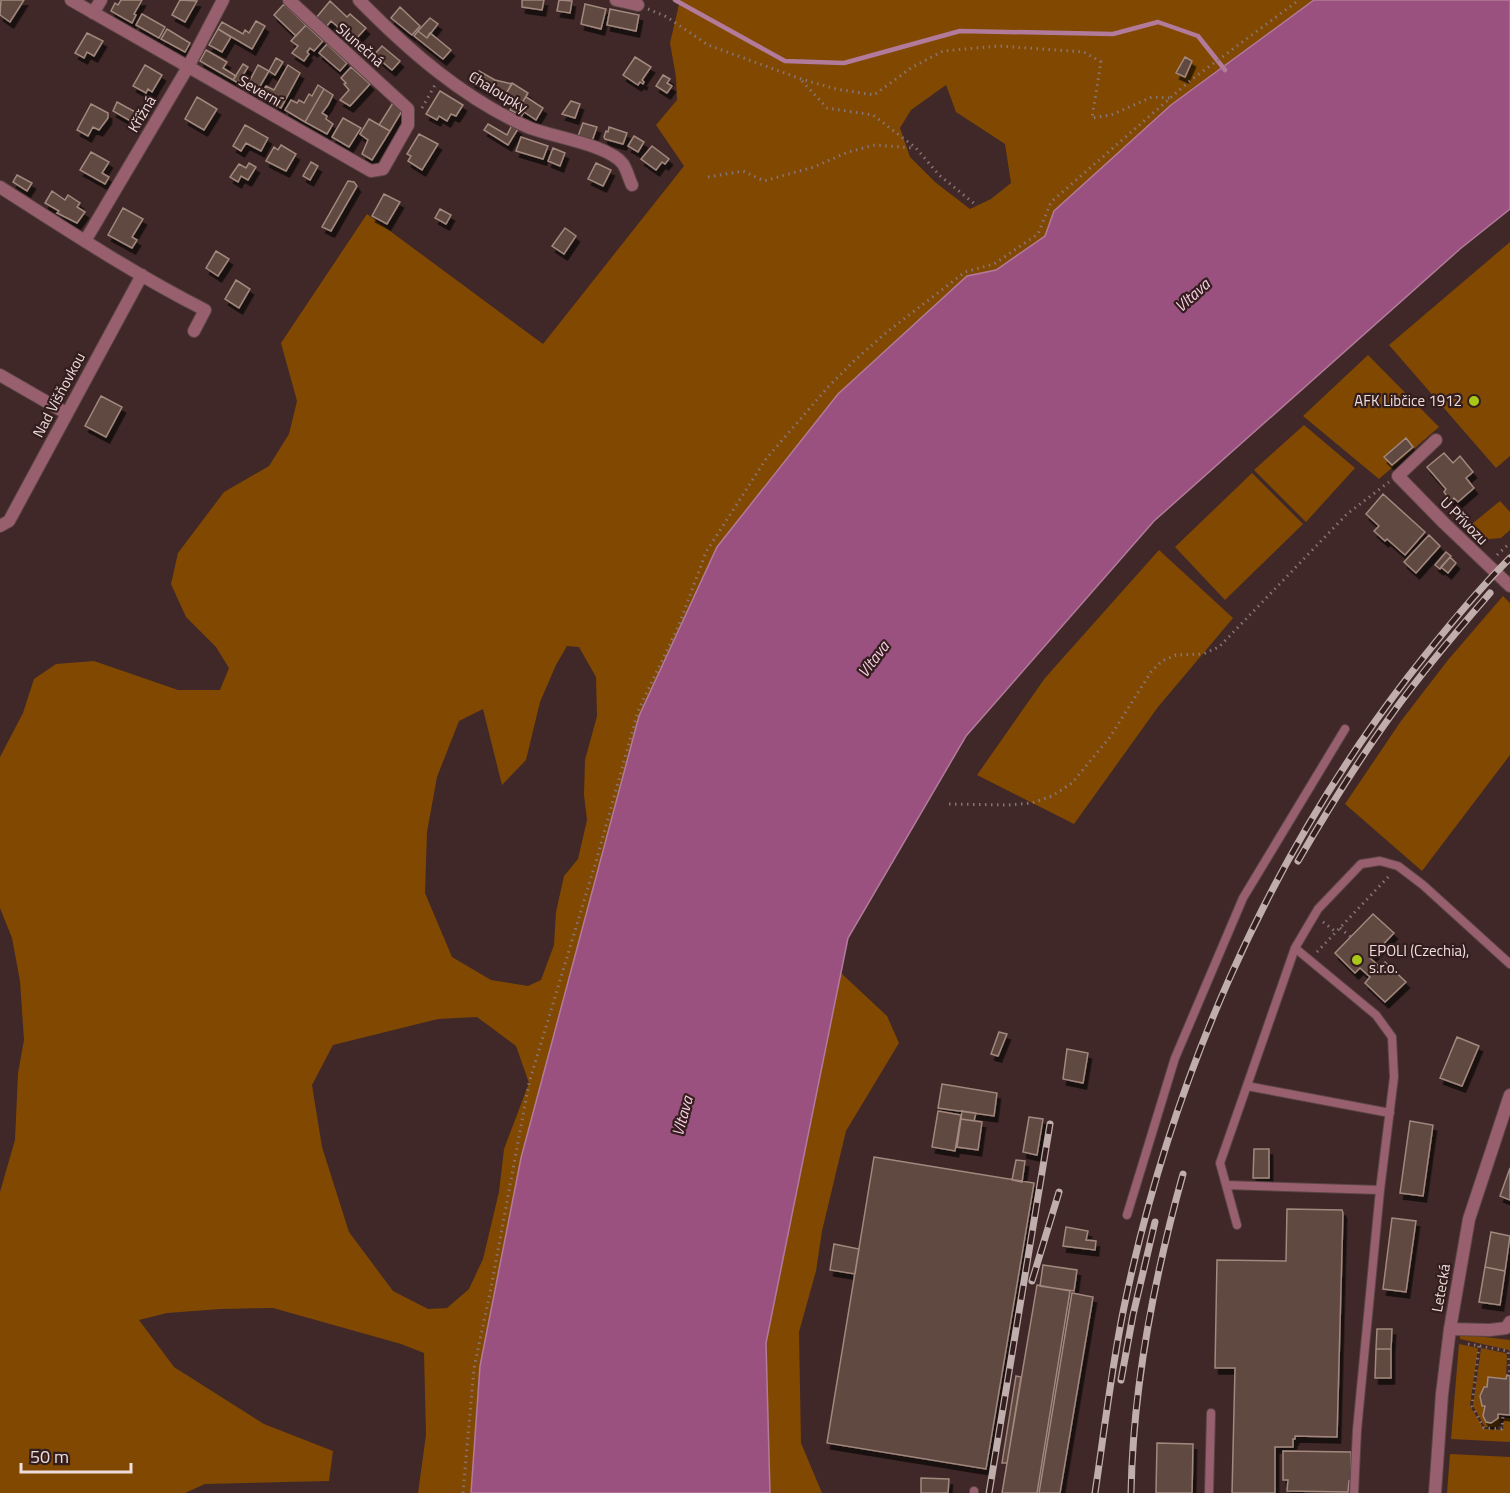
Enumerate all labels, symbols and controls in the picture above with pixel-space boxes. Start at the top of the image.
street label: Slunečná [331,17,390,72]
street label: Chaloupky [464,65,532,118]
street label: Severní [234,69,288,113]
street label: Křížná [122,91,162,137]
water label: Vltava [1169,272,1216,317]
street label: Nad Višňovkou [26,348,91,442]
place label: AFK Libčice 1912 [1354,389,1462,412]
marker: AFK Libčice 1912 [1467,394,1481,408]
street label: U Přívozu [1435,491,1494,550]
water label: Vltava [851,635,895,682]
place label: EPOLI (Czechia), s.r.o. [1369,939,1469,979]
marker: EPOLI (Czechia), s.r.o. [1350,953,1364,967]
water label: Vltava [665,1092,699,1139]
street label: Letecká [1425,1261,1456,1314]
scale bar [21,1436,130,1474]
text: 50 m [30,1443,69,1470]

